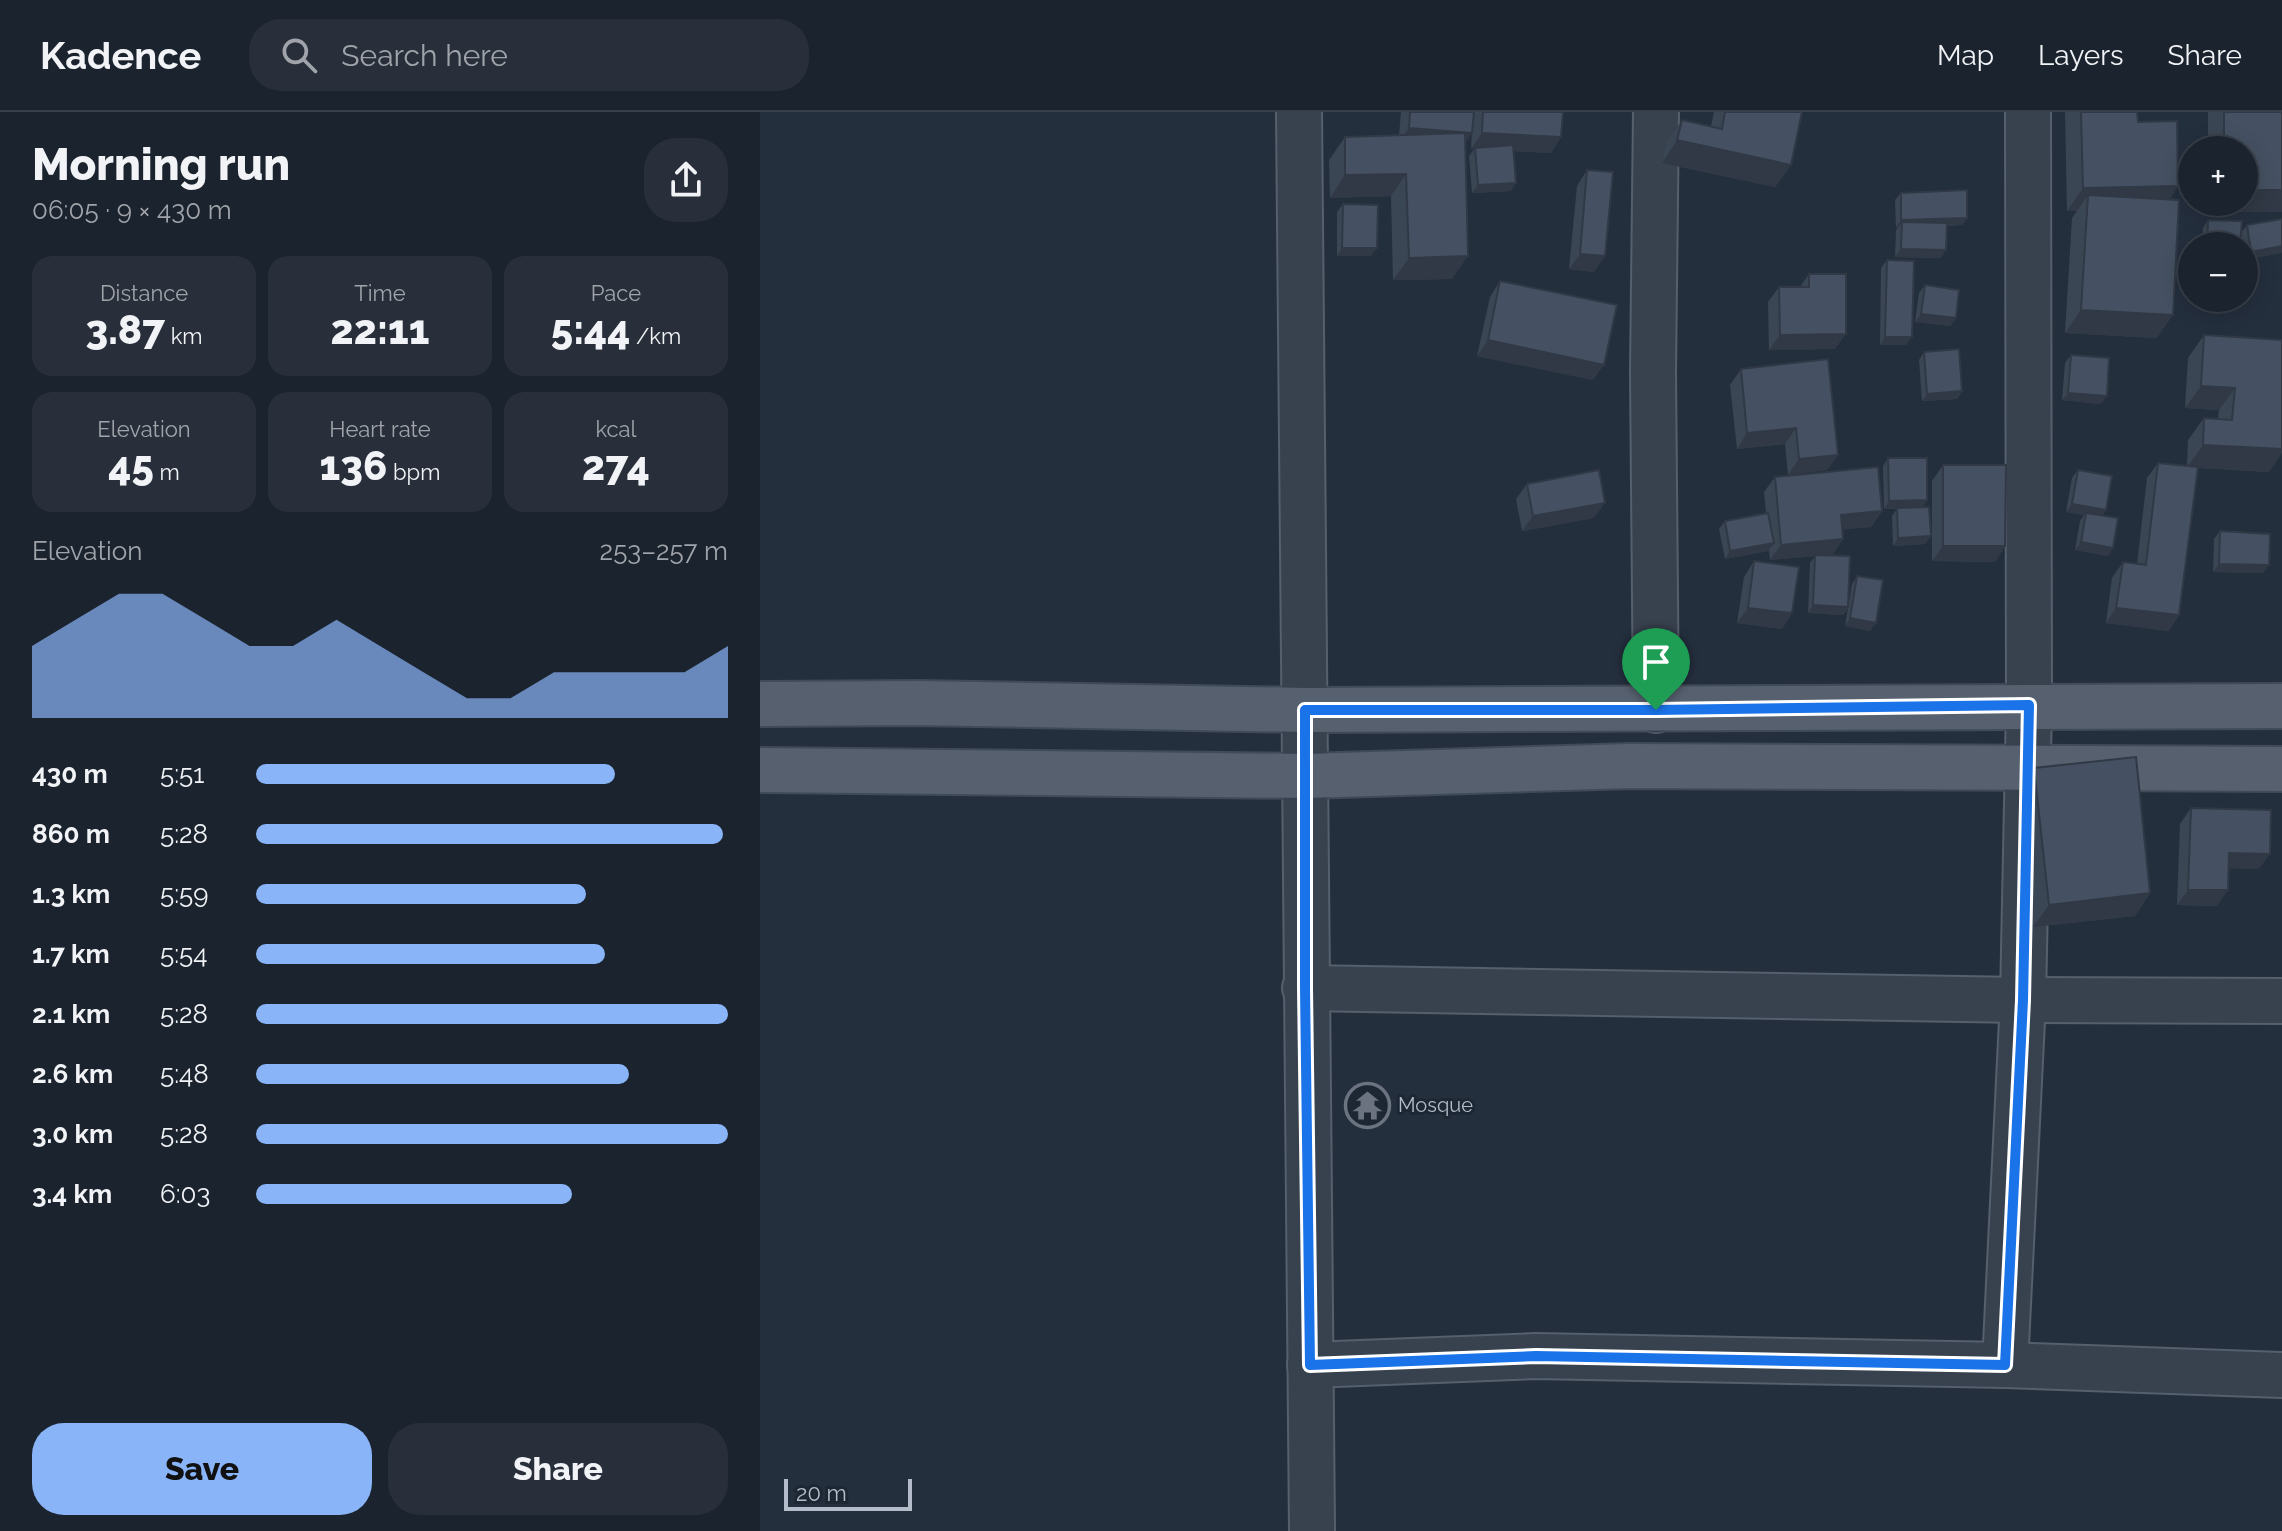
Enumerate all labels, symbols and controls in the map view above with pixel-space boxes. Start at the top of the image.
search box [249,19,809,91]
text: Kadence [40,33,201,78]
icon: search [277,33,321,77]
text: Search here [341,38,508,73]
text: Map [1937,39,1994,72]
text: Layers [2038,39,2124,72]
text: Share [2168,39,2242,72]
map controls [2178,136,2258,312]
button: + [2178,136,2258,216]
button: share [644,138,728,222]
text: Morning run [32,139,290,190]
text: 06:05 · 9 × 430 m [32,195,232,225]
button: − [2178,232,2258,312]
text: Distance [100,280,188,306]
text: Time [354,280,406,306]
text: Pace [591,280,641,306]
text: 3.87 [85,306,165,353]
text: 22:11 [331,306,429,353]
text: 5:44 [551,306,630,353]
text: km [165,323,203,349]
text: /km [630,323,681,349]
text: Elevation [97,416,191,442]
text: Heart rate [329,416,431,442]
text: kcal [595,416,637,442]
text: 45 [108,442,154,489]
text: 136 [320,442,387,489]
text: 274 [582,442,650,489]
text: m [154,459,180,485]
text: bpm [387,459,440,485]
text: Elevation [32,536,142,566]
text: 253–257 m [600,536,728,566]
pin [1622,628,1690,710]
icon: arrive [1634,640,1678,684]
text: 430 m [32,759,108,789]
text: 5:51 [160,759,204,789]
text: 860 m [32,819,110,849]
text: 5:28 [160,819,208,849]
text: 1.3 km [32,879,110,909]
text: 5:59 [160,879,208,909]
text: 1.7 km [32,939,110,969]
text: 5:54 [160,939,207,969]
text: 2.1 km [32,999,110,1029]
text: 5:28 [160,999,208,1029]
text: 2.6 km [32,1059,113,1089]
text: 5:48 [160,1059,209,1089]
temple icon: Mosque [1343,1081,1391,1129]
place label: Mosque [1398,1093,1473,1117]
text: 3.0 km [32,1119,113,1149]
text: 5:28 [160,1119,208,1149]
text: 3.4 km [32,1179,112,1209]
text: 6:03 [160,1179,210,1209]
button: Save [32,1423,372,1515]
button: Share [388,1423,728,1515]
scale bar [784,1475,912,1511]
text: 20 m [796,1480,847,1506]

